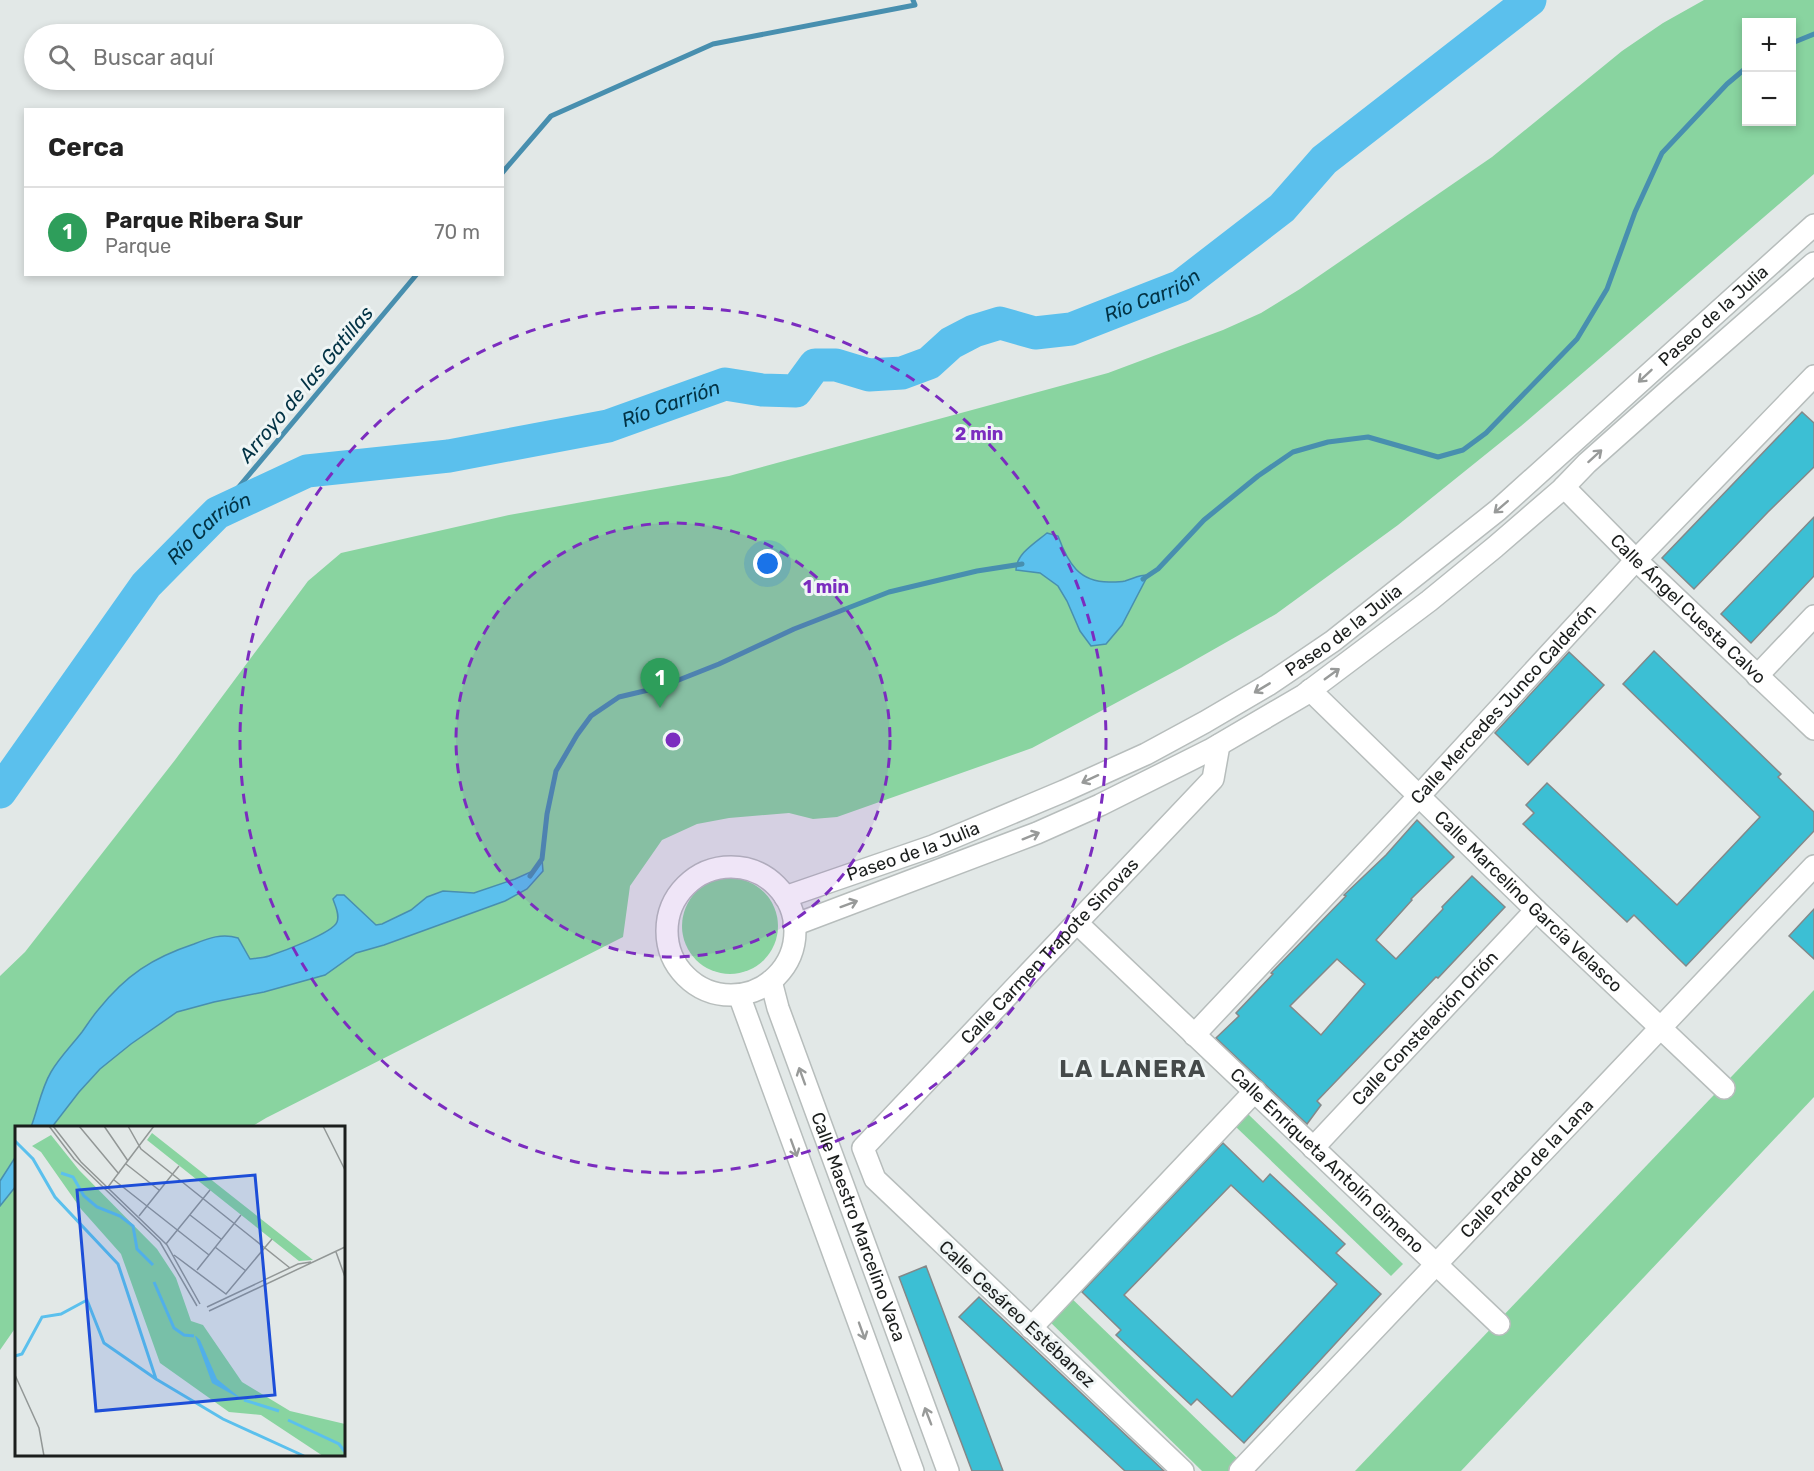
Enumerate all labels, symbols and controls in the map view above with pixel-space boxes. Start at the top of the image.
map controls [1742,18,1796,126]
button: + [1742,18,1796,72]
search box [24,24,504,90]
icon: search [45,41,78,74]
text: Buscar aquí [93,44,214,71]
button: − [1742,72,1796,126]
text: Cerca [48,132,124,163]
text: Parque Ribera Sur [105,207,303,234]
text: 1 [63,220,72,244]
text: 70 m [434,220,480,244]
text: Parque [105,234,171,258]
street label: Paseo de la Julia [1654,261,1773,371]
water label: Río Carrión [1100,263,1205,327]
water label: Arroyo de las Gatillas [233,301,378,468]
one-way arrow [1638,369,1653,383]
water label: Río Carrión [618,375,723,432]
text: 2 min [955,423,1003,445]
one-way arrow [1587,449,1602,463]
water label: Río Carrión [161,487,255,569]
one-way arrow [1494,500,1509,514]
street label: Calle Ángel Cuesta Calvo [1606,529,1771,689]
your location [753,549,782,578]
text: 1 min [803,576,849,598]
street label: Paseo de la Julia [1281,580,1406,681]
street label: Calle Mercedes Junco Calderón [1406,600,1601,809]
pin: 1 [640,658,680,708]
one-way arrow [1323,667,1339,680]
one-way arrow [1254,683,1271,695]
centre of rings [663,730,683,750]
one-way arrow [1081,774,1099,786]
street label: Calle Marcelino García Velasco [1430,806,1627,997]
street label: Paseo de la Julia [844,817,983,886]
one-way arrow [1022,829,1040,840]
street label: Calle Carmen Trapote Sinovas [956,853,1143,1049]
one-way arrow [839,898,858,909]
street label: Calle Constelación Orión [1347,946,1503,1110]
district label: LA LANERA [1059,1055,1207,1083]
street label: Calle Enriqueta Antolín Gimeno [1226,1063,1429,1258]
one-way arrow [796,1067,807,1085]
street label: Calle Prado de la Lana [1456,1094,1598,1243]
street label: Calle Maestro Marcelino Vaca [806,1109,910,1345]
inset map [15,1126,345,1456]
one-way arrow [789,1139,800,1157]
street label: Calle Cesáreo Estébanez [934,1236,1100,1392]
one-way arrow [857,1321,868,1340]
one-way arrow [921,1407,932,1426]

